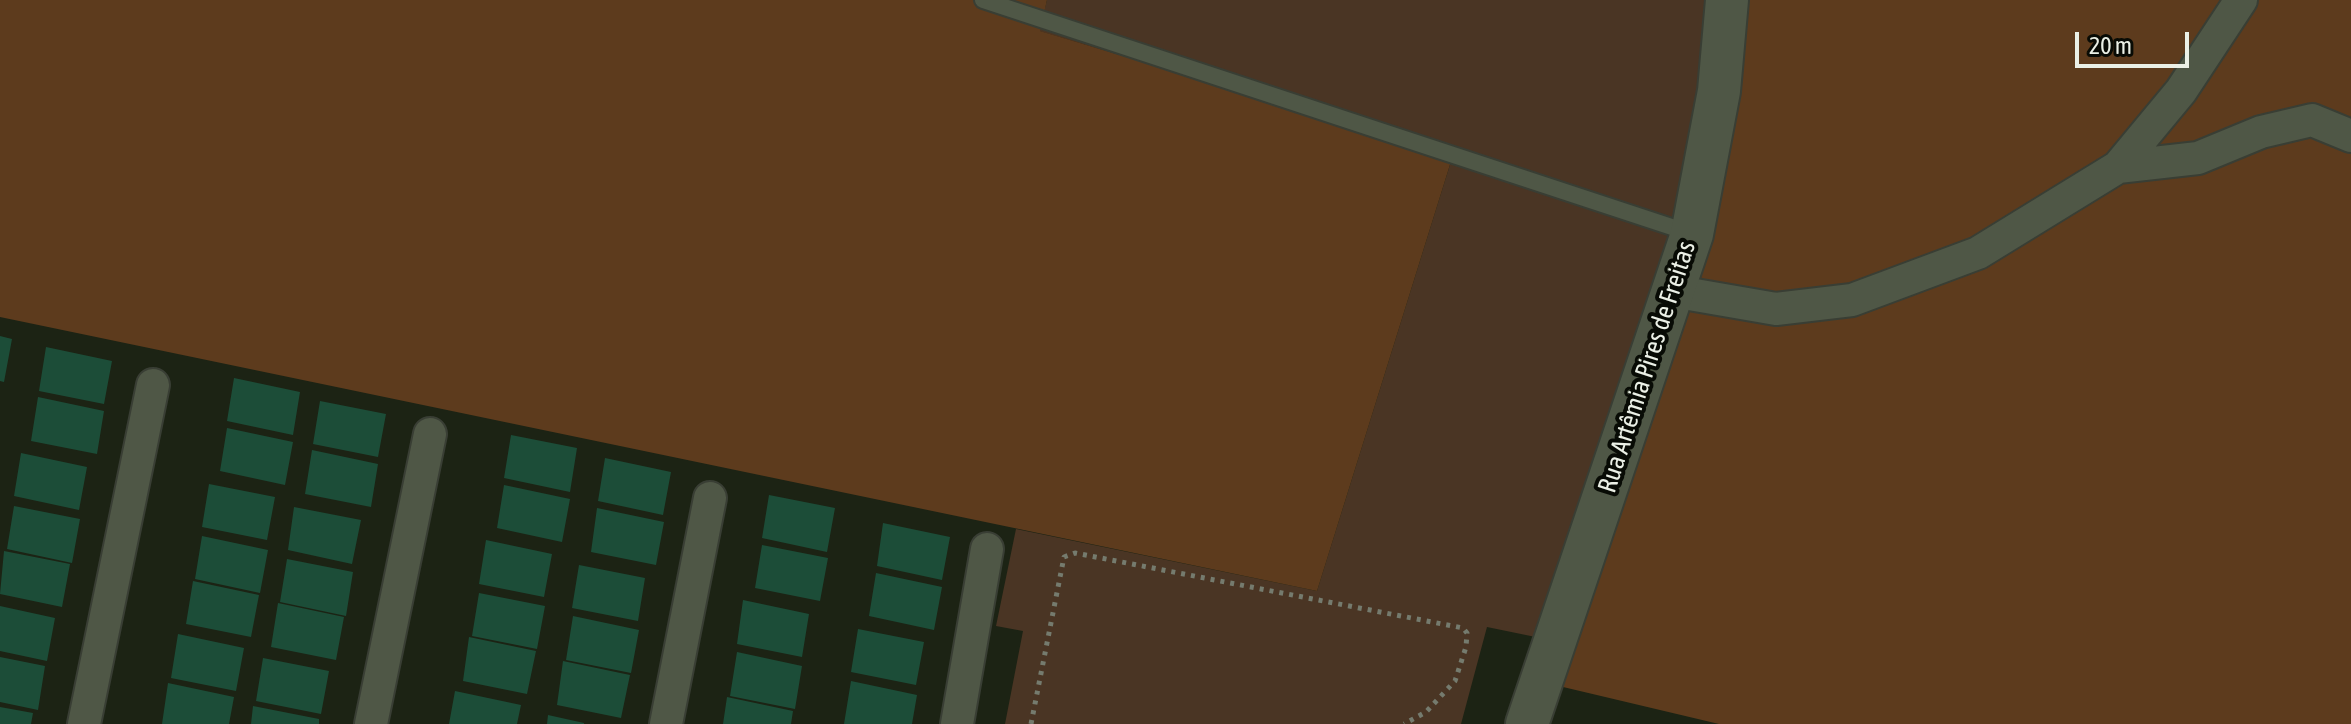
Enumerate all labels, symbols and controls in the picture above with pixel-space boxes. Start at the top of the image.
scale bar [2079,16,2193,66]
text: 20 m [2089,32,2132,59]
street label: Rua Artêmia Pires de Freitas [1592,237,1702,497]

